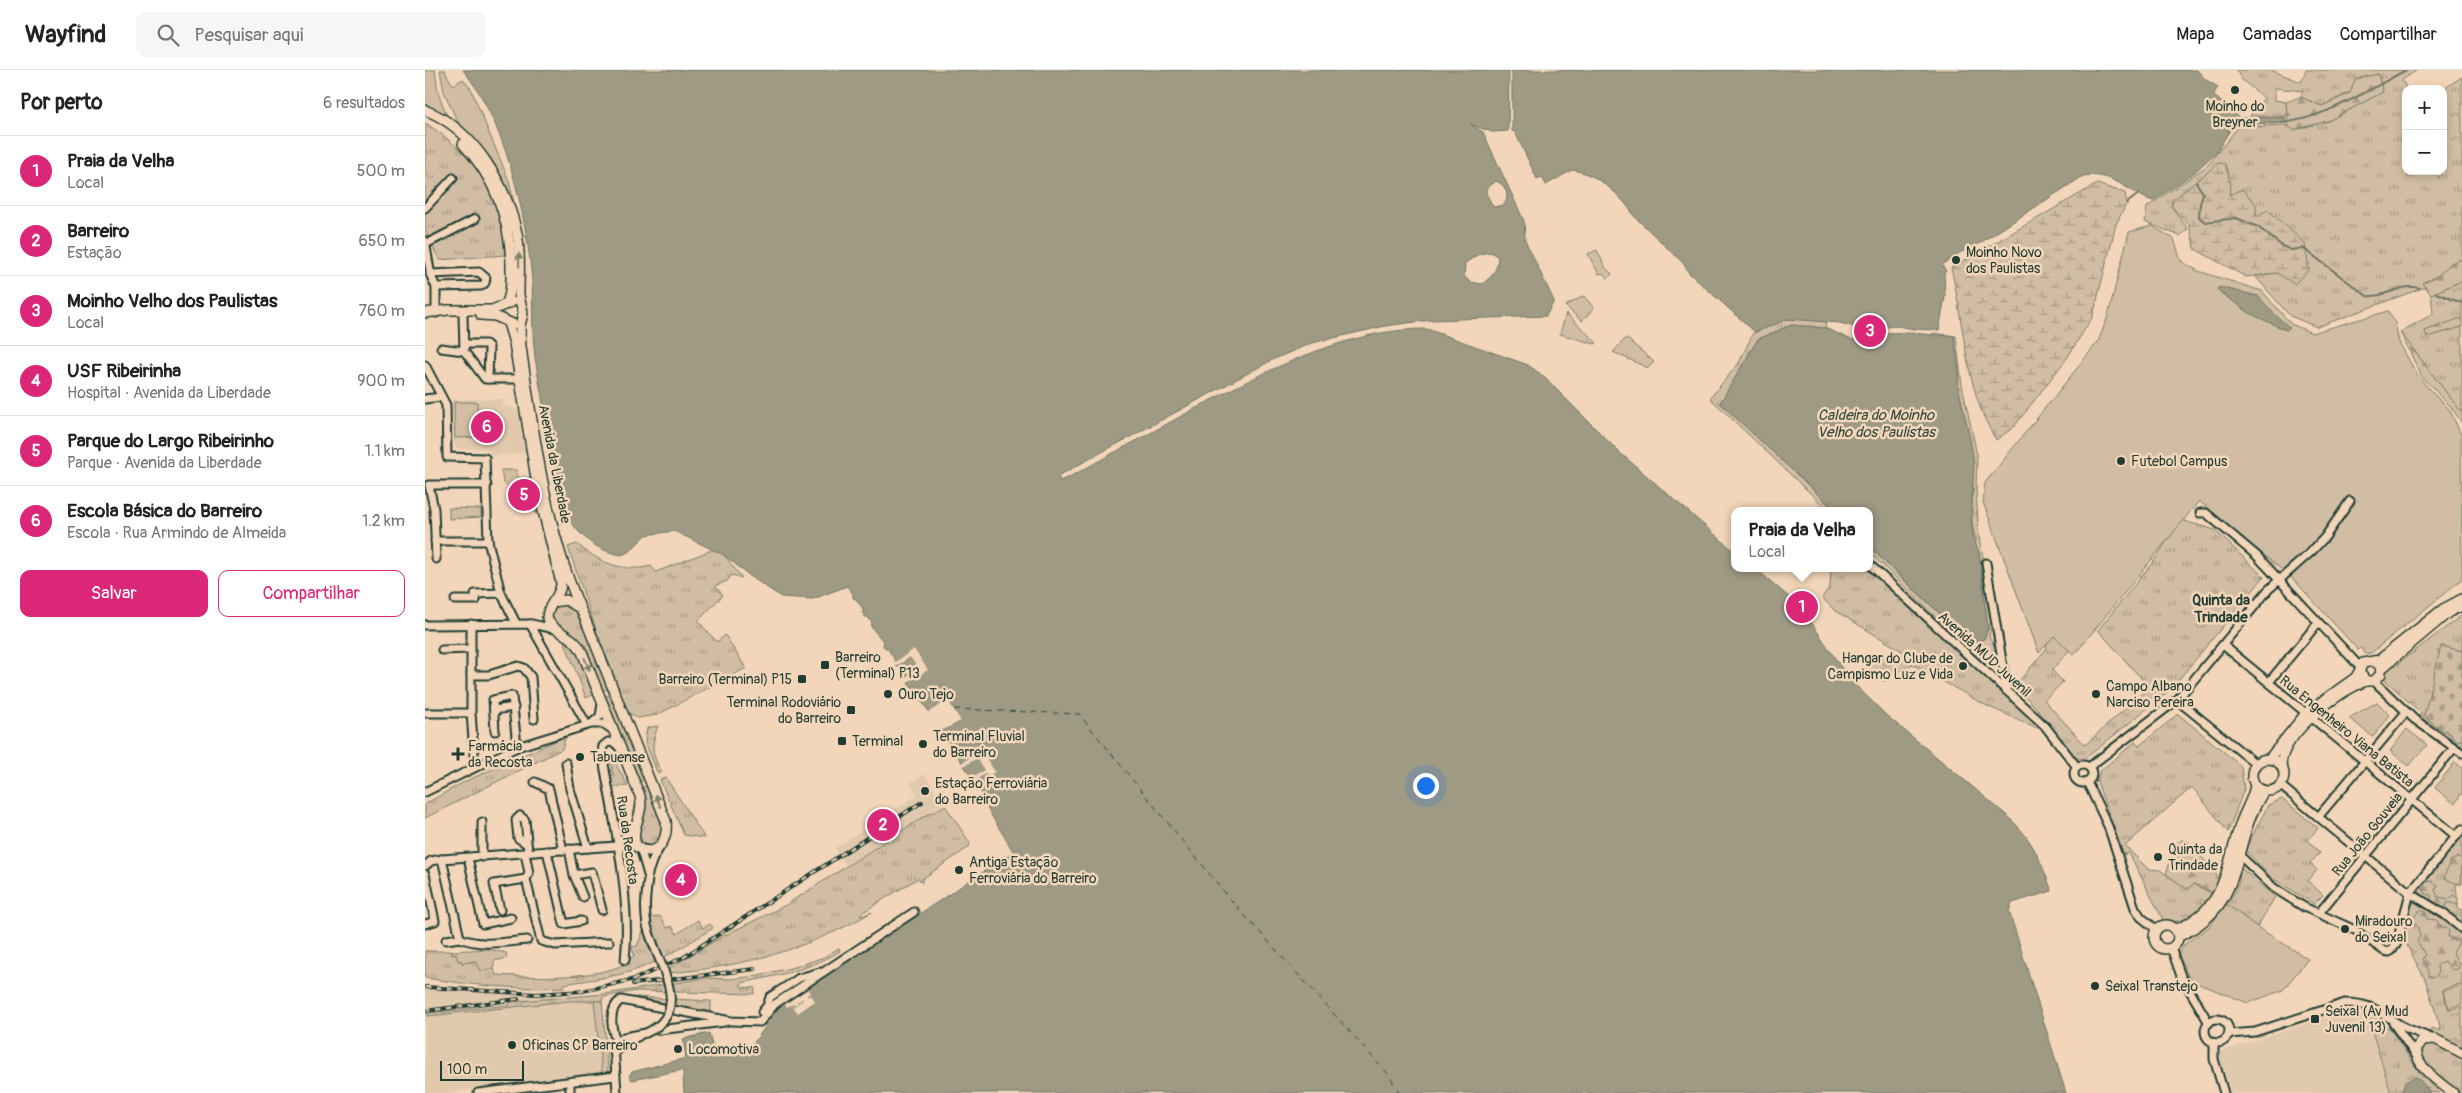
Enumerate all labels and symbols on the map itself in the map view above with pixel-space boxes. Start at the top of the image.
marker: Moinho do Breyner [2229,84,2241,96]
place label: Moinho do Breyner [2205,98,2265,131]
place label: Moinho Novo dos Paulistas [1966,244,2042,277]
one-way arrow [515,252,523,268]
marker: Moinho Novo dos Paulistas [1950,254,1962,266]
pin: 3 [1854,312,1886,350]
street label: Avenida da Liberdade [535,403,574,525]
water label: Caldeira do Moinho Velho dos Paulistas [1817,406,1937,442]
pin: 6 [471,408,503,446]
place label: Futebol Campus [2131,453,2228,470]
marker: Futebol Campus [2115,455,2127,467]
pin: 5 [508,476,540,514]
pin: 1 [1786,588,1818,626]
district label: Quinta da Trindade [2192,591,2250,627]
street label: Avenida MUD Juvenil [1935,608,2035,701]
place label: Barreiro (Terminal) P13 [835,649,920,682]
place label: Hangar do Clube de Campismo Luz e Vida [1828,650,1953,683]
one-way arrow [583,657,591,672]
marker: Barreiro (Terminal) P13 [819,659,831,671]
marker: Hangar do Clube de Campismo Luz e Vida [1957,660,1969,672]
place label: Barreiro (Terminal) P15 [659,671,792,688]
street label: Rua Engenheiro Viana Batista [2276,672,2417,791]
marker: Barreiro (Terminal) P15 [796,673,808,685]
place label: Campo Albano Narciso Pereira [2106,678,2194,711]
place label: Ouro Tejo [898,686,954,703]
marker: Ouro Tejo [882,688,894,700]
marker: Campo Albano Narciso Pereira [2090,688,2102,700]
place label: Terminal Rodoviário do Barreiro [727,694,841,727]
marker: Terminal Rodoviário do Barreiro [845,704,857,716]
place label: Terminal Fluvial do Barreiro [933,728,1025,761]
place label: Terminal [852,733,903,750]
marker: Terminal [836,735,848,747]
place label: Farmácia da Recosta [468,738,532,771]
marker: Terminal Fluvial do Barreiro [917,738,929,750]
marker: Farmácia da Recosta [452,748,464,760]
place label: Tabuense [590,749,645,766]
marker: Tabuense [574,751,586,763]
your location [1413,773,1439,799]
place label: Estação Ferroviária do Barreiro [935,775,1047,808]
marker: Estação Ferroviária do Barreiro [919,785,931,797]
street label: Rua João Gouveia [2328,789,2406,880]
one-way arrow [654,793,662,808]
street label: Rua da Recosta [613,795,642,885]
pin: 2 [867,806,899,844]
place label: Quinta da Trindade [2168,841,2222,874]
marker: Quinta da Trindade [2152,851,2164,863]
place label: Antiga Estação Ferroviária do Barreiro [969,854,1097,887]
pin: 4 [665,861,697,899]
marker: Antiga Estação Ferroviária do Barreiro [953,864,965,876]
place label: Miradouro do Seixal [2355,913,2413,946]
marker: Miradouro do Seixal [2339,923,2351,935]
place label: Seixal Transtejo [2105,978,2199,995]
marker: Seixal Transtejo [2089,980,2101,992]
place label: Seixal (Av Mud Juvenil 13) [2325,1003,2409,1036]
marker: Seixal (Av Mud Juvenil 13) [2309,1013,2321,1025]
place label: Oficinas CP Barreiro [522,1037,638,1054]
marker: Oficinas CP Barreiro [506,1039,518,1051]
place label: Locomotiva [688,1041,759,1058]
marker: Locomotiva [672,1043,684,1055]
scale bar [440,1058,524,1081]

